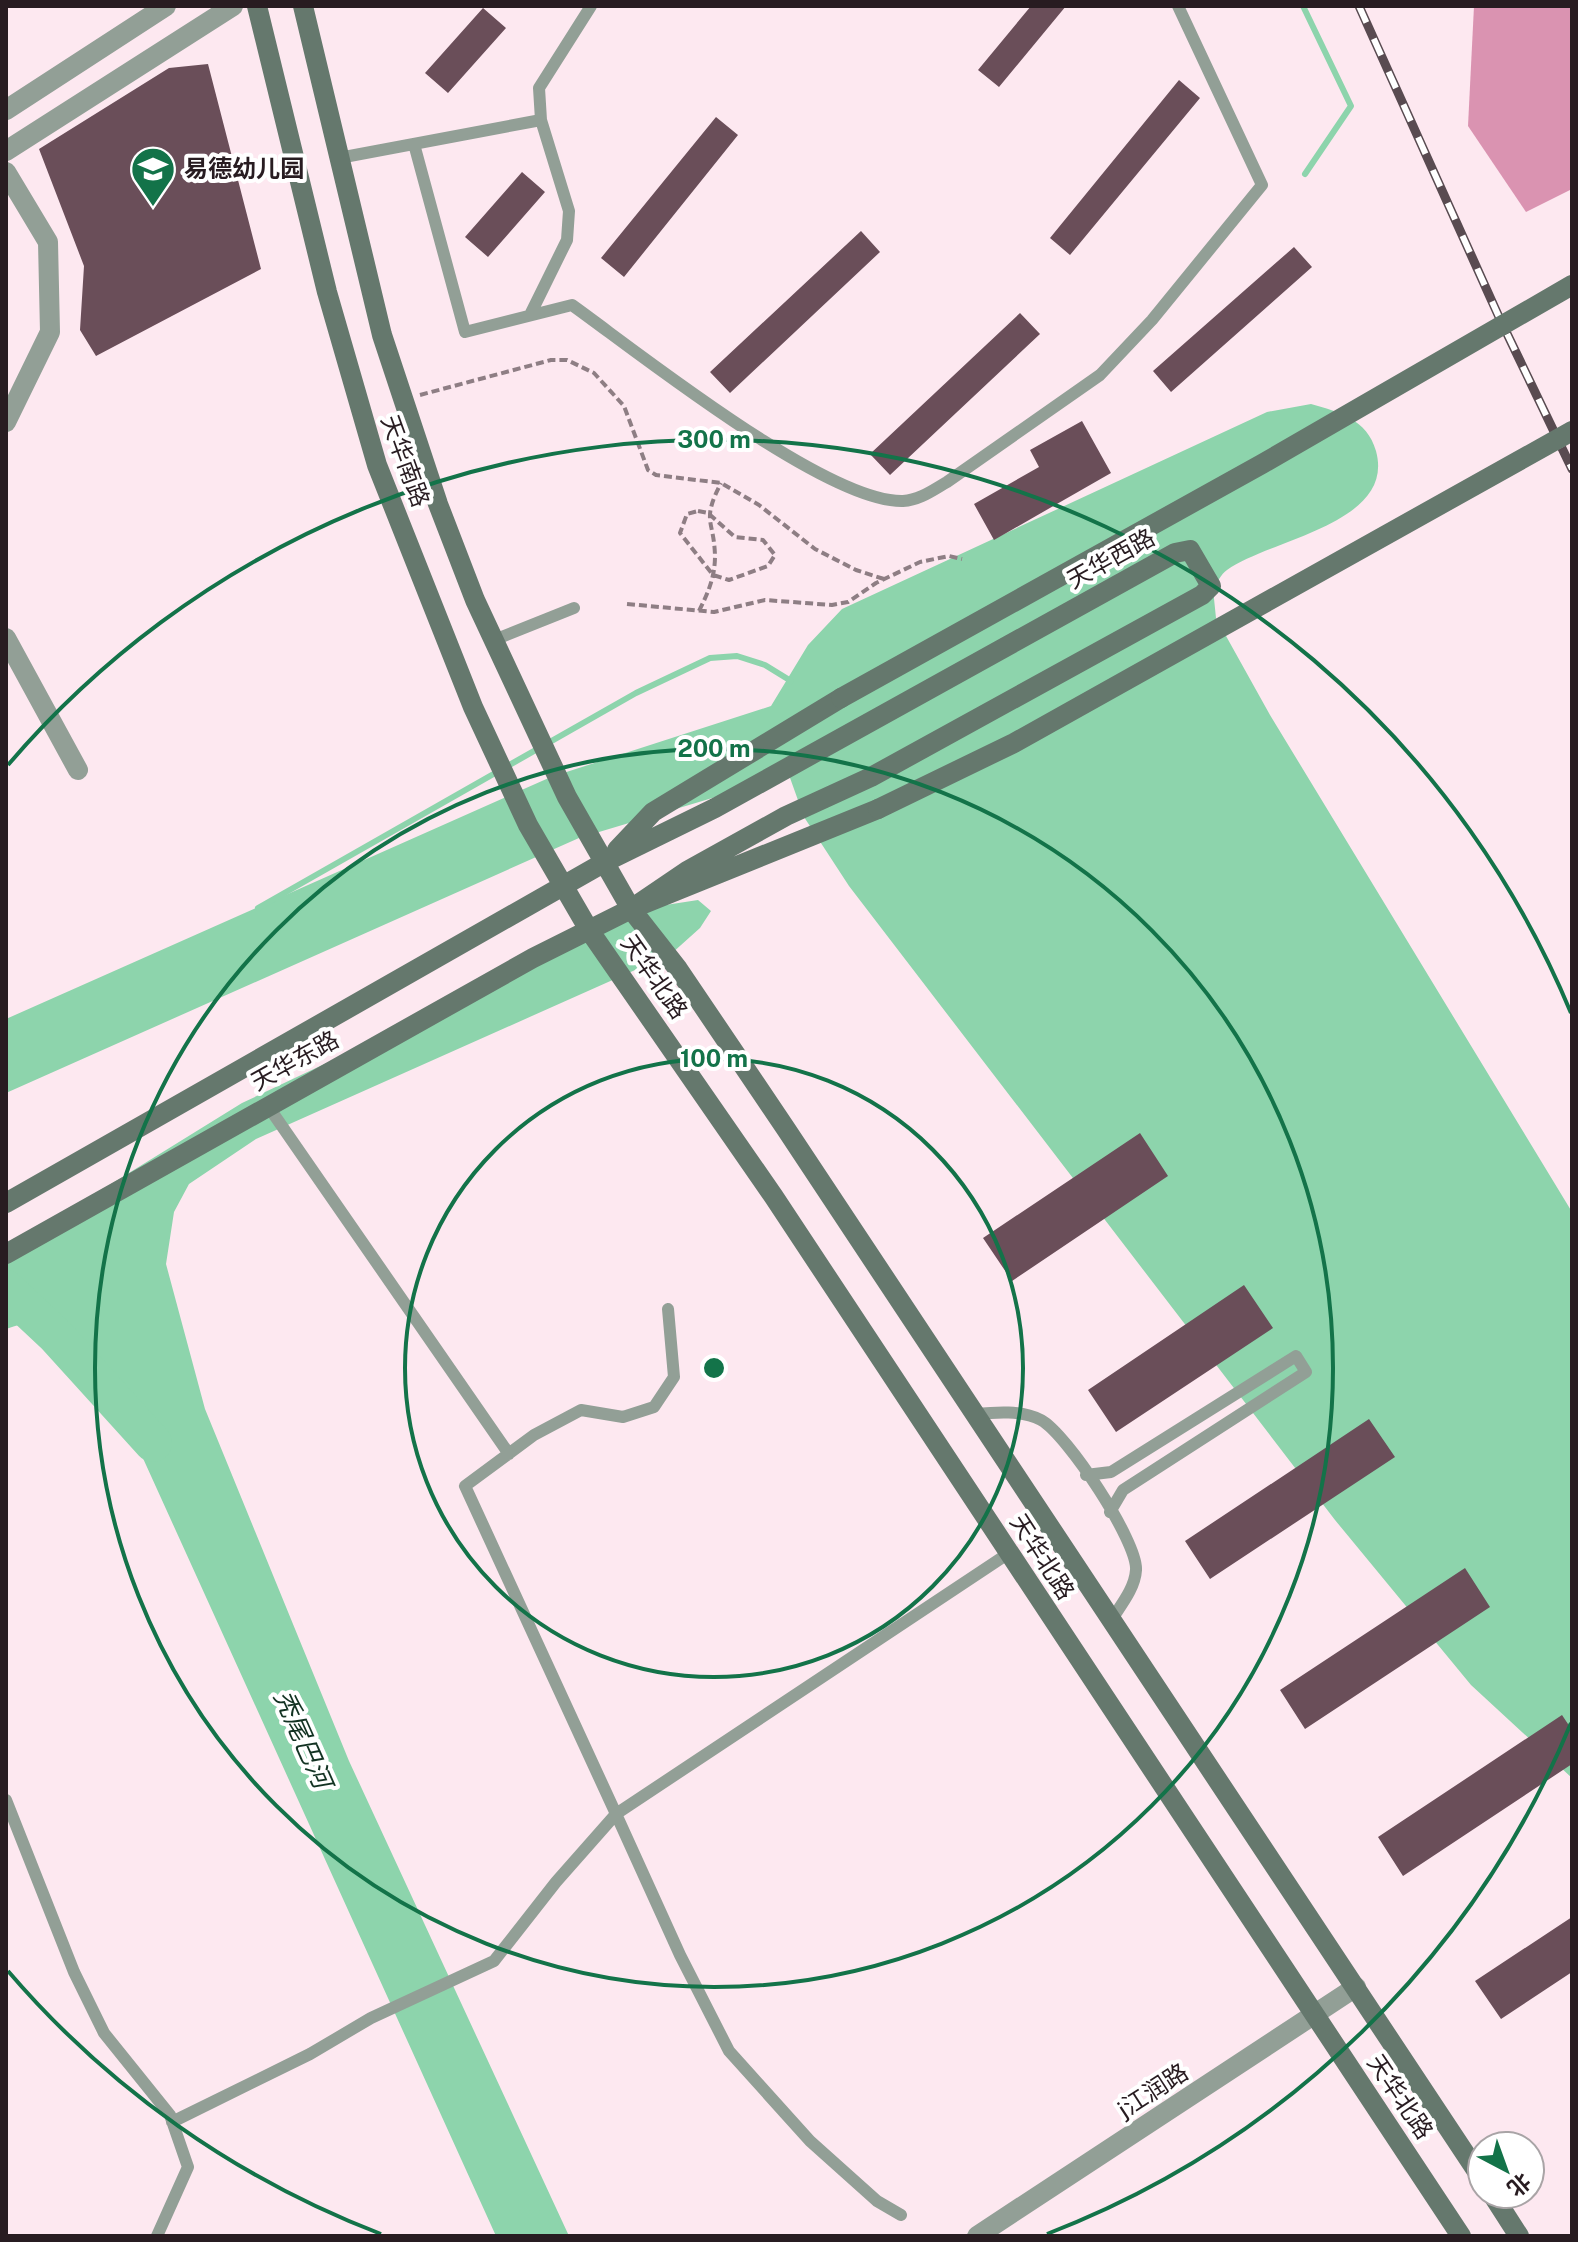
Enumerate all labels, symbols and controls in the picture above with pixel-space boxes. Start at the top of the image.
school or university icon: 易德幼儿园 [129,145,177,208]
place label: 易德幼儿园 [184,154,304,182]
street label: 天华南路 [376,411,436,511]
text: 300 m [677,425,751,453]
street label: 天华西路 [1062,523,1159,594]
text: 200 m [677,734,751,762]
street label: 天华北路 [616,929,694,1024]
street label: 天华东路 [246,1025,343,1096]
text: 100 m [680,1044,748,1072]
centre of rings [700,1354,728,1382]
street label: 天华北路 [1005,1509,1081,1604]
water label: 秃尾巴河 [268,1685,341,1797]
street label: 天华北路 [1362,2049,1439,2144]
street label: j江润路 [1111,2057,1193,2124]
north arrow [1466,2130,1546,2210]
text: 北 [1502,2168,1536,2202]

